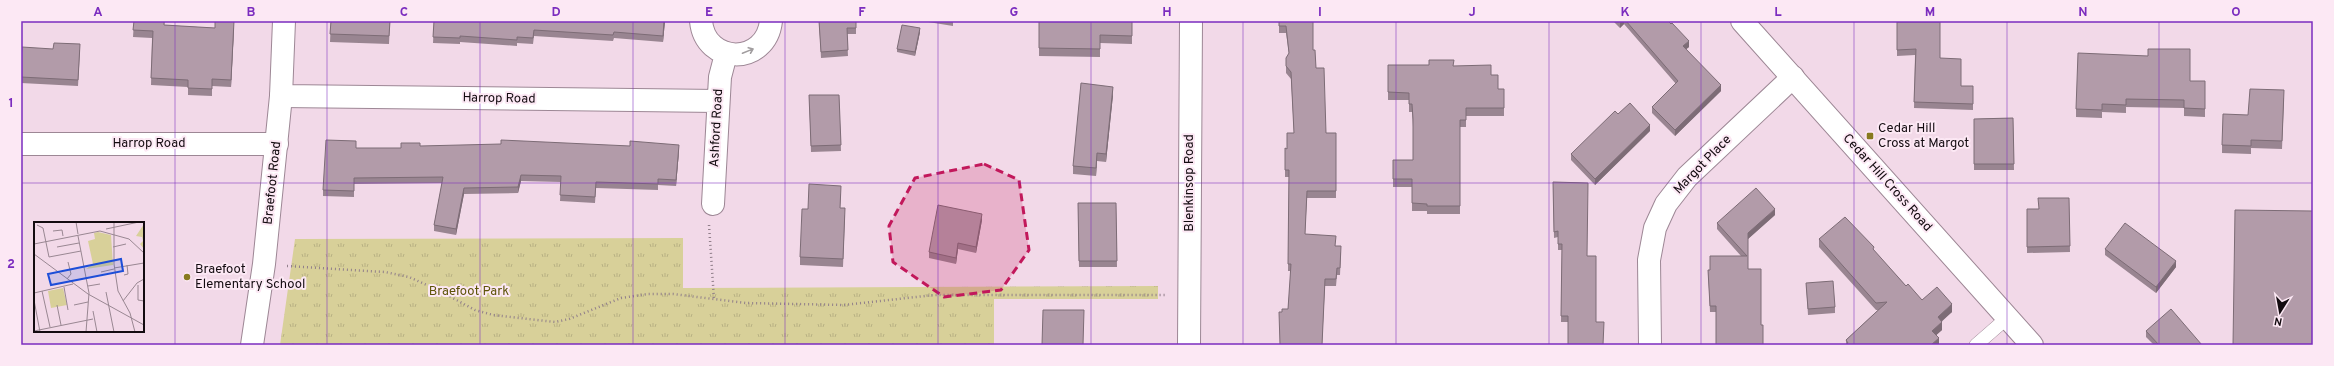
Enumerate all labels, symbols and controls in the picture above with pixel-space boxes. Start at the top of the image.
text: A [93,5,103,21]
text: B [247,5,256,21]
text: C [400,5,408,21]
text: D [551,5,561,21]
text: E [705,5,713,21]
text: F [858,5,866,21]
text: G [1010,5,1019,21]
text: H [1162,5,1172,21]
text: I [1318,5,1322,21]
text: J [1468,5,1476,21]
text: K [1620,5,1630,21]
text: L [1774,5,1782,21]
text: M [1925,5,1935,21]
text: N [2078,5,2088,21]
text: O [2231,5,2241,21]
one-way arrow [742,47,754,55]
street label: Ashford Road [707,88,727,168]
street label: Harrop Road [462,90,536,108]
text: 1 [8,96,14,112]
place label: Cedar Hill Cross at Margot [1878,121,1969,152]
street label: Cedar Hill Cross Road [1839,131,1935,235]
marker: Cedar Hill Cross at Margot [1865,131,1875,141]
street label: Margot Place [1671,132,1735,198]
street label: Blenkinsop Road [1182,134,1198,232]
street label: Harrop Road [112,136,186,152]
street label: Braefoot Road [261,141,285,225]
inset map [34,222,144,332]
text: 2 [7,257,15,273]
place label: Braefoot Elementary School [195,262,305,293]
marker: Braefoot Elementary School [182,272,192,282]
park label: Braefoot Park [429,284,509,300]
north arrow [2260,292,2300,332]
text: N [2273,313,2283,328]

